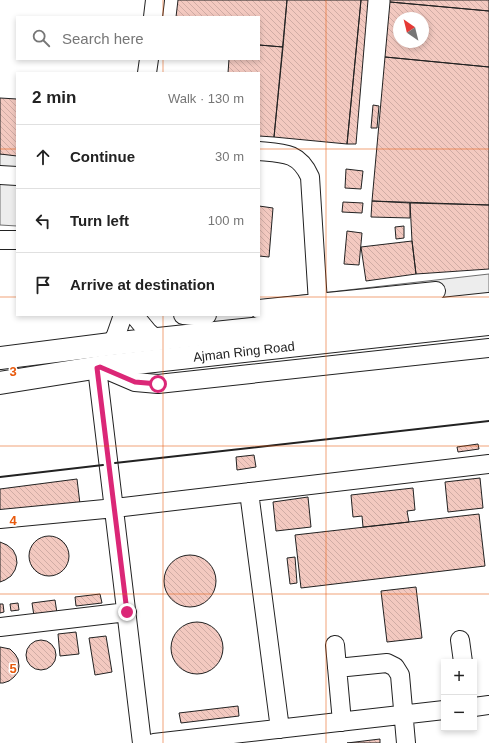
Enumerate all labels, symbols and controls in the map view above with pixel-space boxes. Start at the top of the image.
north arrow [393,12,429,48]
search box [16,16,260,60]
icon: search [30,27,52,49]
text: Search here [62,30,144,47]
text: 2 min [32,88,76,107]
text: Walk · 130 m [168,91,244,106]
icon: ahead [32,146,54,168]
text: Continue [70,148,135,165]
text: 30 m [215,149,244,164]
icon: left [32,210,54,232]
text: Turn left [70,212,129,229]
text: 100 m [208,213,244,228]
icon: arrive [32,274,54,296]
text: Arrive at destination [70,276,215,293]
street label: Ajman Ring Road [192,339,295,365]
text: 3 [9,364,17,379]
route start [149,375,167,393]
text: 4 [9,513,17,528]
route end [118,603,136,621]
map controls [441,659,477,731]
button: + [441,659,477,695]
text: 5 [9,661,17,676]
button: − [441,695,477,731]

